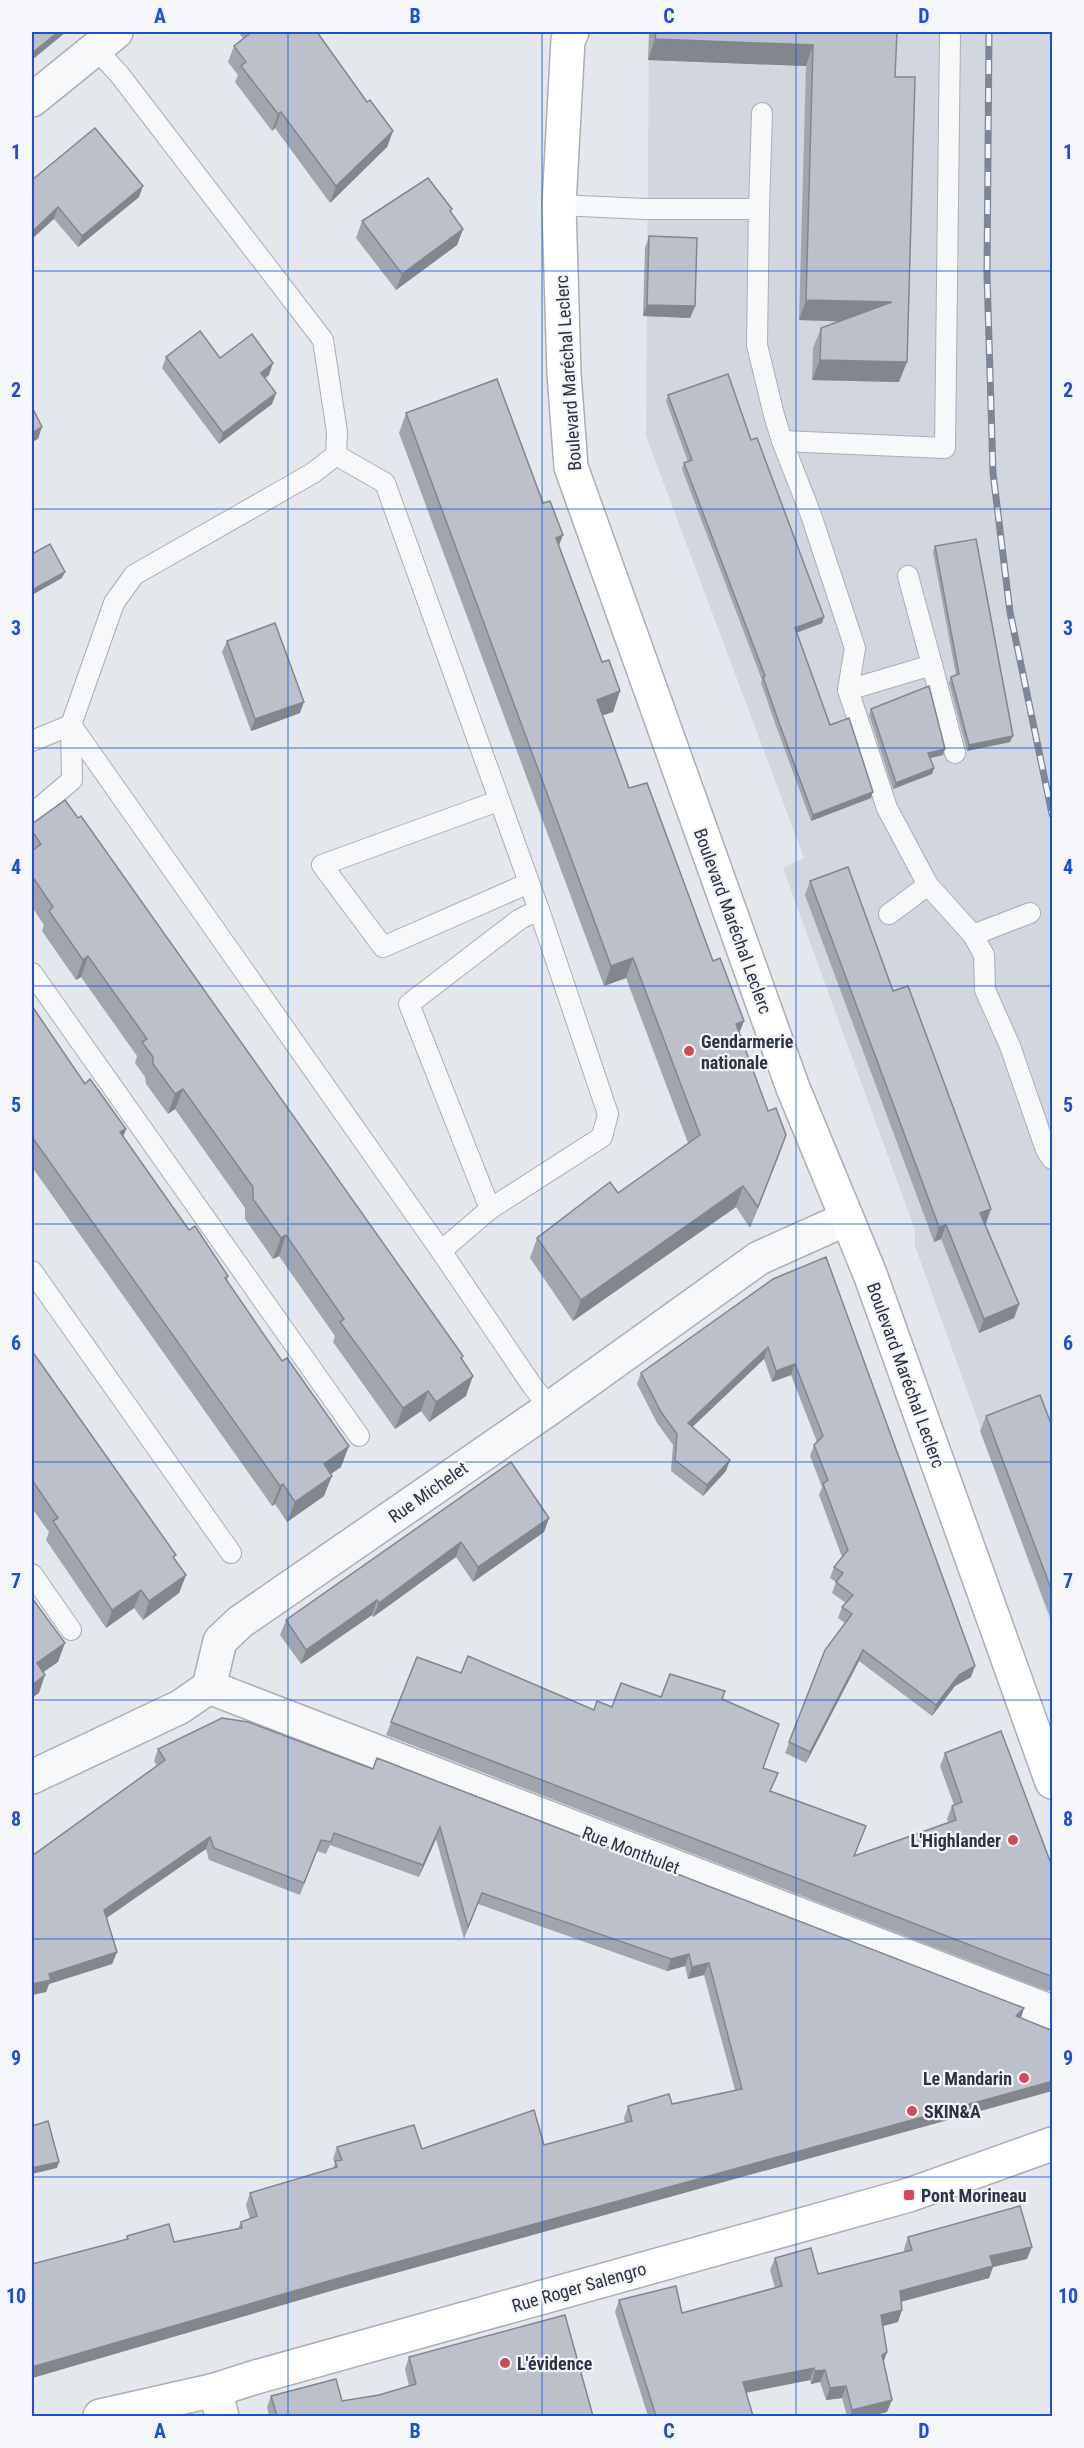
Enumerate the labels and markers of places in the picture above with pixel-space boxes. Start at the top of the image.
place label: Gendarmerie nationale [701,1031,794,1073]
marker: Gendarmerie nationale [682,1044,696,1058]
place label: L'Highlander [911,1830,1001,1851]
marker: L'Highlander [1006,1833,1020,1847]
place label: Le Mandarin [923,2068,1012,2089]
marker: Le Mandarin [1017,2071,1031,2085]
place label: SKIN&A [924,2101,981,2122]
marker: SKIN&A [905,2104,919,2118]
place label: Pont Morineau [921,2185,1027,2206]
marker: Pont Morineau [902,2188,916,2202]
place label: L'évidence [517,2353,593,2374]
marker: L'évidence [498,2356,512,2370]

